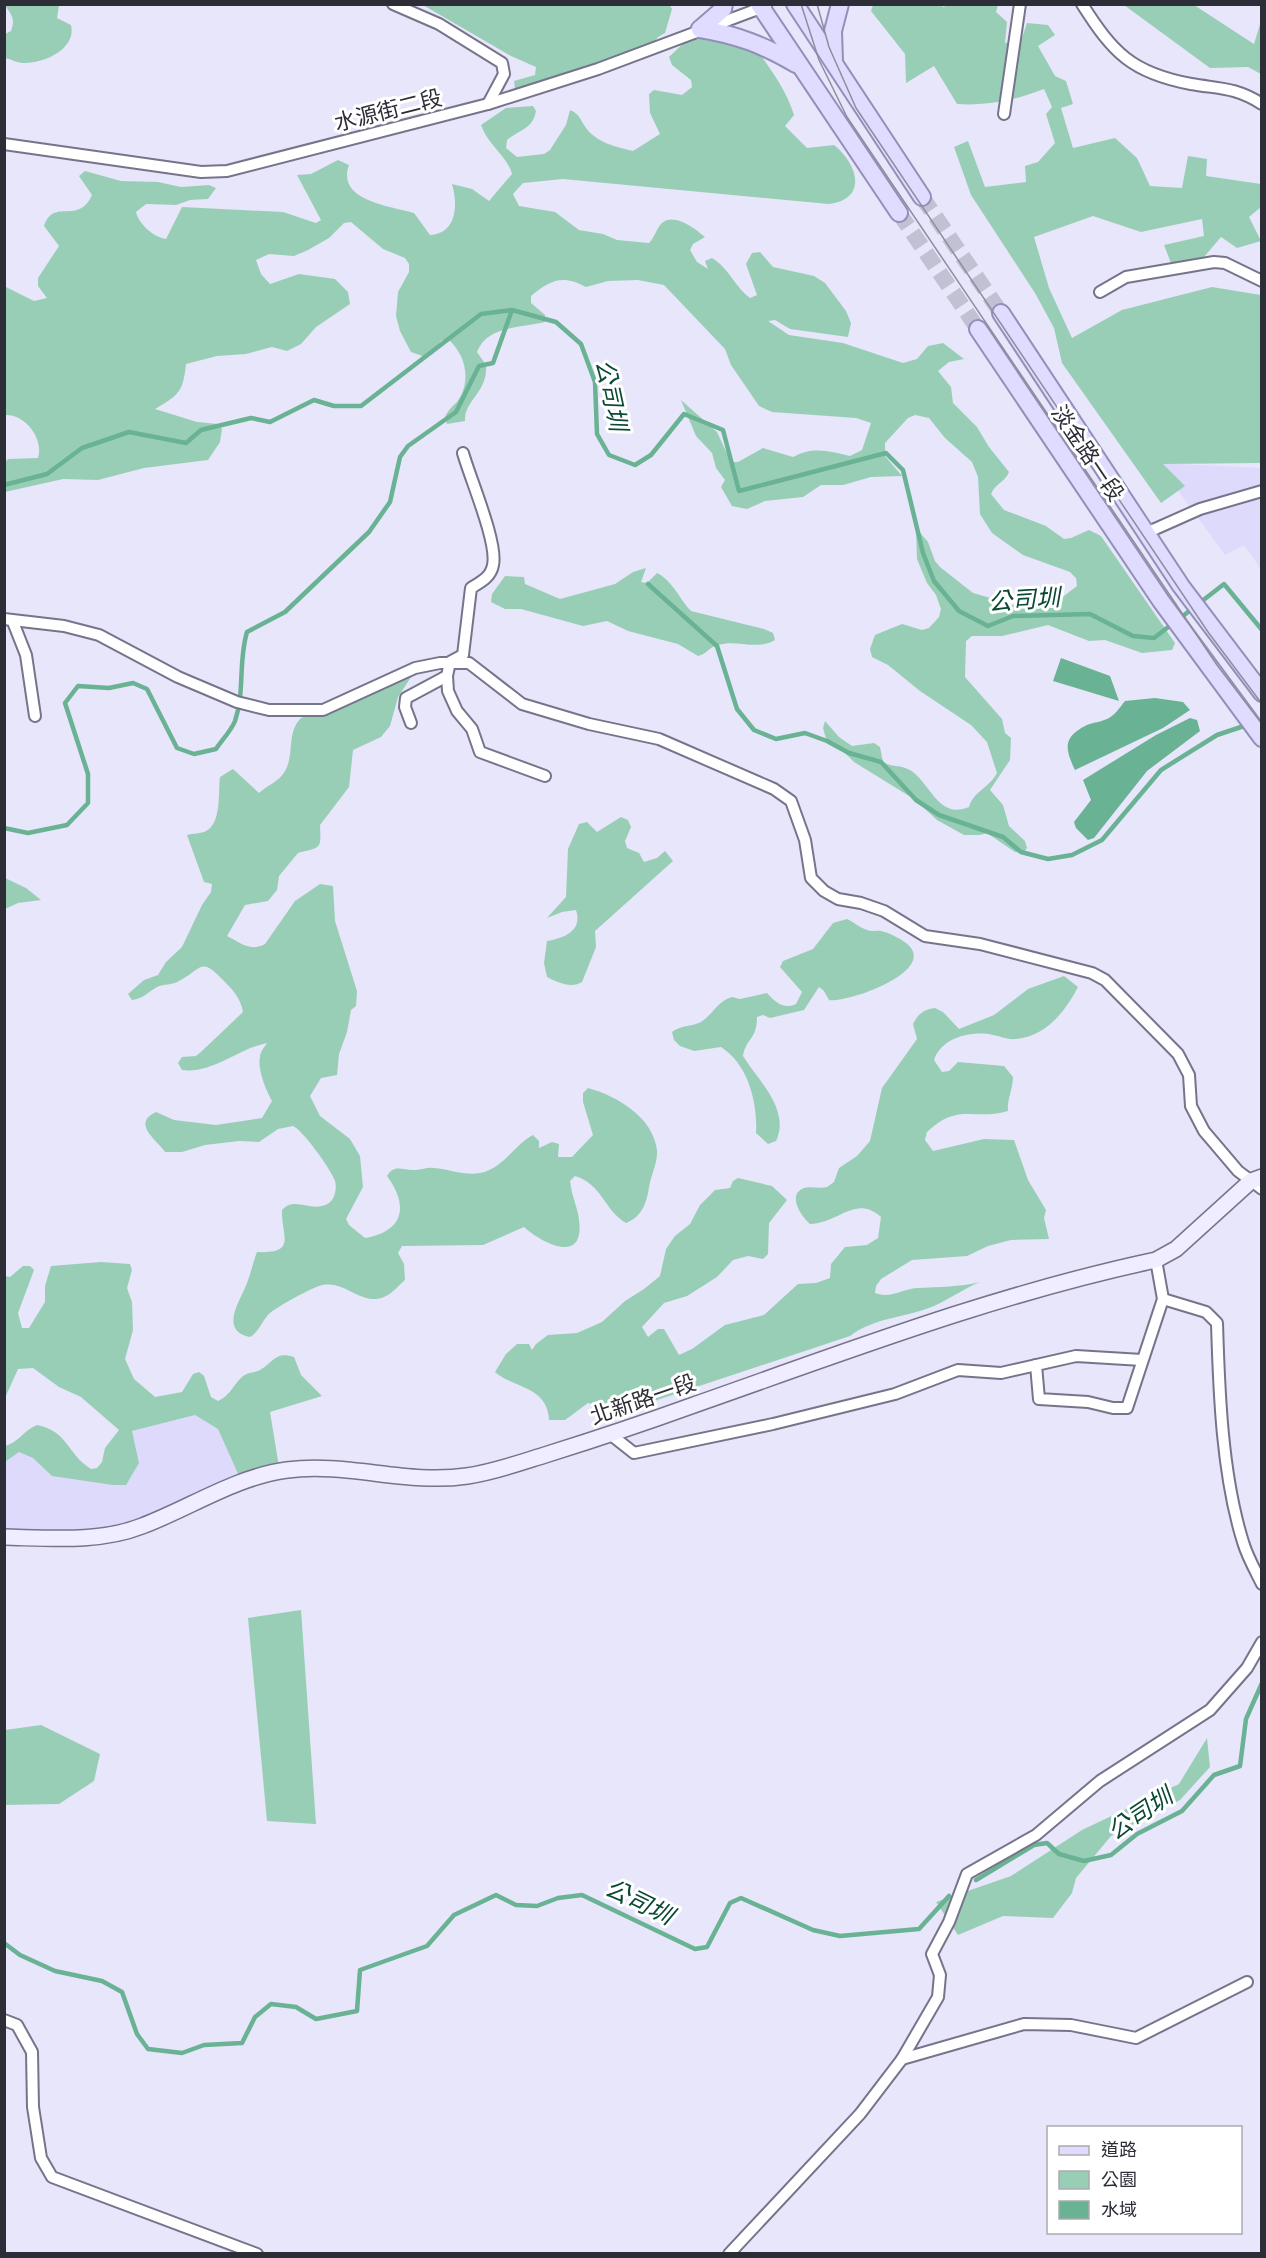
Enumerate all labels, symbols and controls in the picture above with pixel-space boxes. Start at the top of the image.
street label: 水源街二段 [331,81,445,139]
water label: 公司圳 [587,356,637,437]
street label: 淡金路一段 [1044,398,1132,508]
water label: 公司圳 [987,579,1064,619]
street label: 北新路一段 [586,1366,700,1432]
water label: 公司圳 [1100,1777,1182,1848]
water label: 公司圳 [599,1870,682,1934]
legend [1047,2126,1242,2234]
text: 道路 [1101,2137,1137,2163]
text: 公園 [1101,2167,1137,2193]
text: 水域 [1101,2197,1137,2223]

